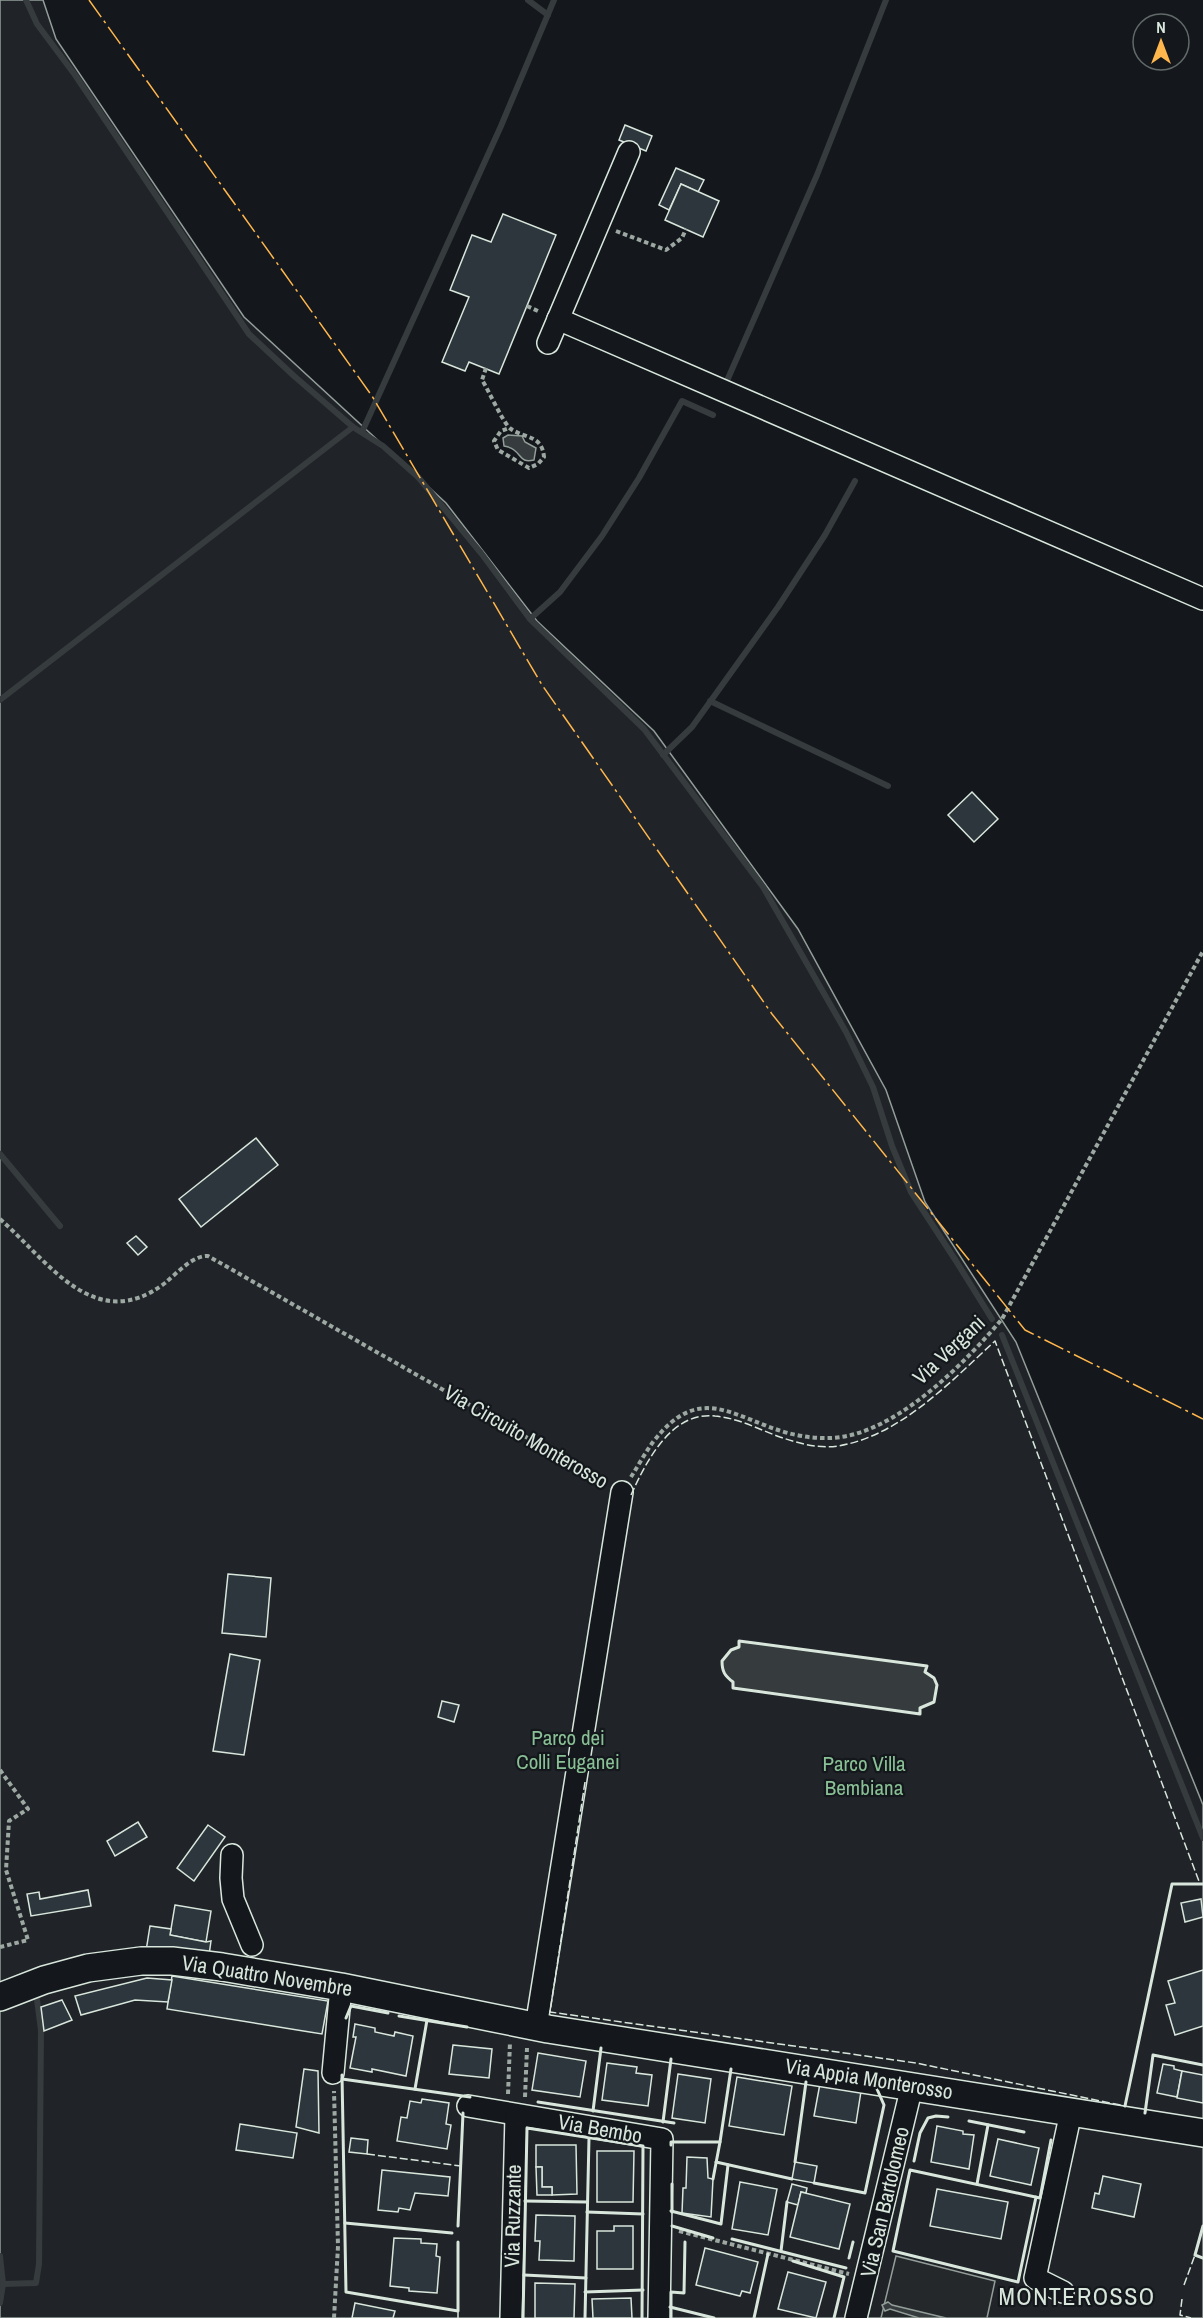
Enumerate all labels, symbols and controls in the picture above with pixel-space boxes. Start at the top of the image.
north arrow [1131,12,1191,72]
text: N [1156,16,1166,38]
street label: Via Vergani [906,1308,991,1391]
street label: Via Circuito Monterosso [439,1378,614,1495]
park label: Parco dei Colli Euganei [516,1723,620,1776]
park label: Parco Villa Bembiana [823,1749,906,1802]
street label: Via Quattro Novembre [180,1948,354,2003]
street label: Via Appia Monterosso [783,2051,955,2106]
street label: Via Bembo [556,2107,644,2150]
street label: Via San Bartolomeo [853,2124,916,2280]
street label: Via Ruzzante [497,2164,528,2268]
district label: MONTEROSSO [998,2280,1156,2312]

